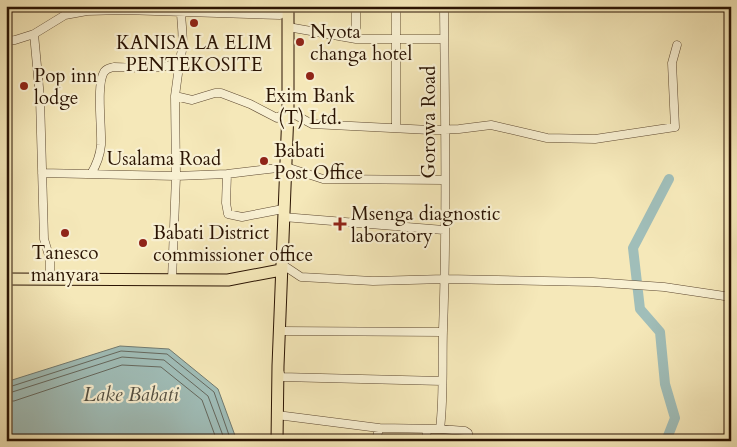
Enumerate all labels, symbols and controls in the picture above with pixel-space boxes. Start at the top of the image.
marker: KANISA LA ELIM PENTEKOSITE [188,17,200,29]
place label: Nyota changa hotel [310,19,412,67]
place label: KANISA LA ELIM PENTEKOSITE [116,30,272,78]
marker: Nyota changa hotel [294,36,306,48]
place label: Pop inn lodge [34,63,98,111]
street label: Gorowa Road [416,66,442,178]
marker: Exim Bank (T) Ltd. [304,70,316,82]
marker: Pop inn lodge [18,80,30,92]
place label: Exim Bank (T) Ltd. [265,83,356,131]
place label: Babati Post Office [274,138,363,186]
street label: Usalama Road [107,146,221,172]
marker: Babati Post Office [258,155,270,167]
place label: Msenga diagnostic laboratory [351,201,501,249]
marker: Msenga diagnostic laboratory [333,217,347,231]
place label: Babati District commissioner office [153,220,313,268]
marker: Tanesco manyara [59,227,71,239]
marker: Babati District commissioner office [137,237,149,249]
place label: Tanesco manyara [31,240,99,288]
water label: Lake Babati [83,381,179,408]

